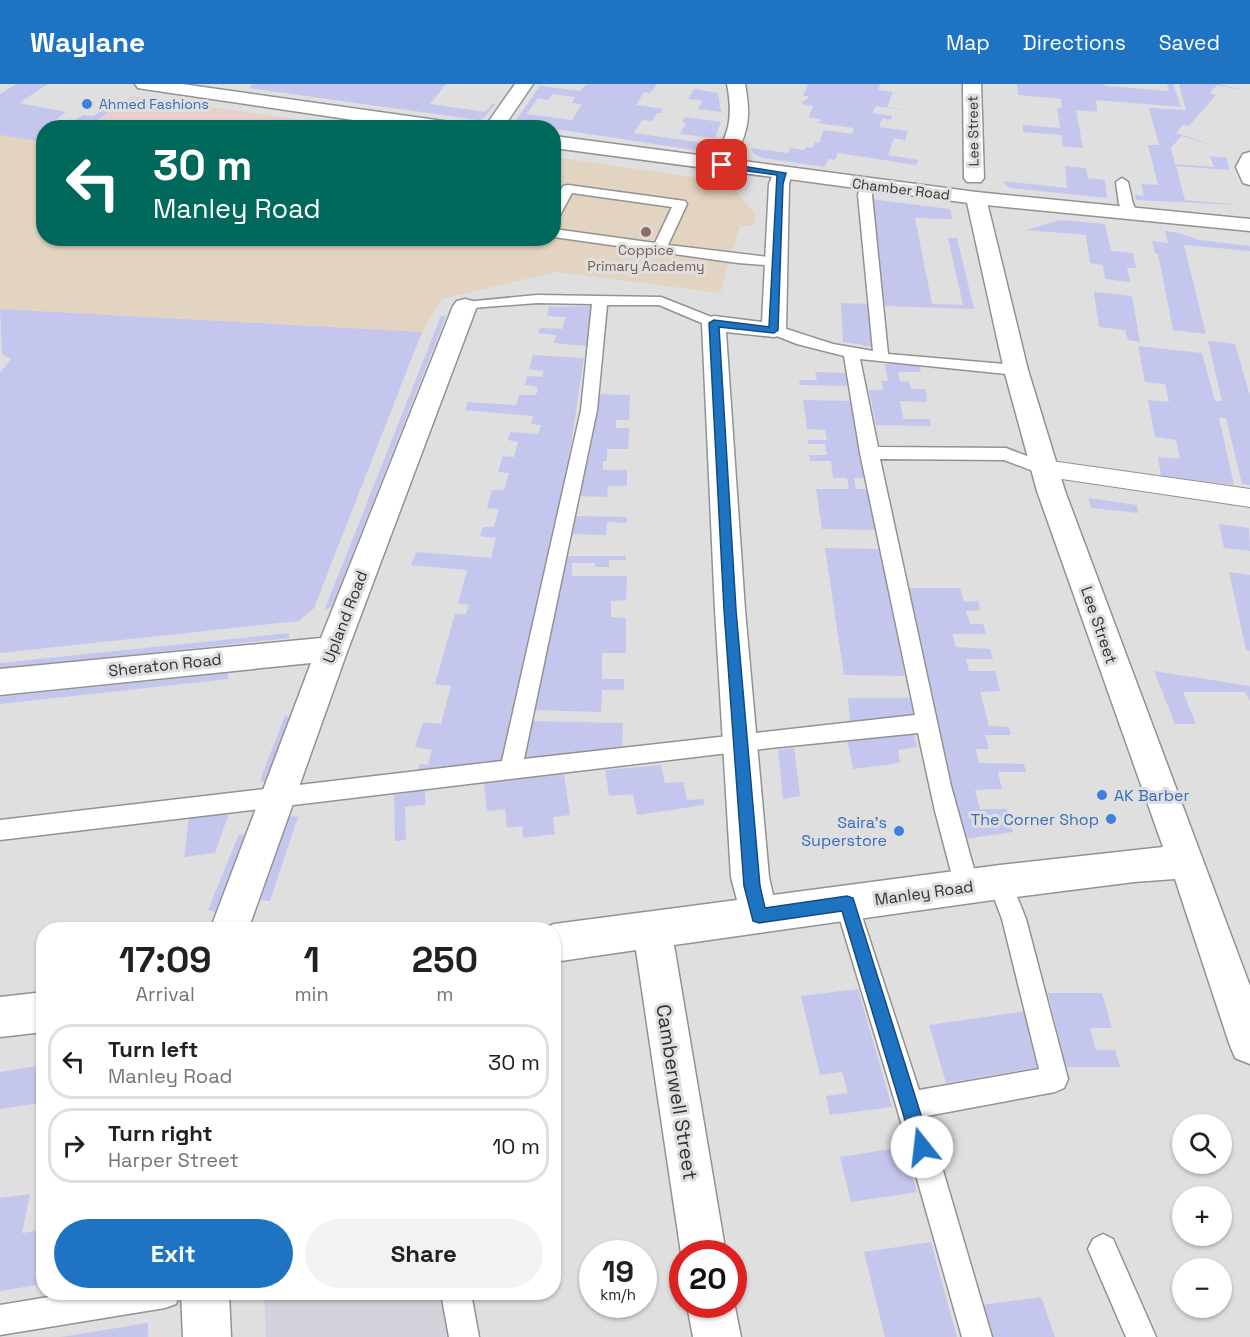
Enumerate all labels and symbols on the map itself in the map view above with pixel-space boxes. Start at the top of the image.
place label: Ahmed Fashions [99,95,209,113]
street label: Lee Street [963,96,983,166]
marker: Ahmed Fashions [80,97,94,111]
pin [696,139,747,190]
street label: Chamber Road [851,174,951,204]
marker: Coppice Primary Academy [639,225,653,239]
place label: Coppice Primary Academy [587,241,705,275]
street label: Upland Road [318,568,372,666]
street label: Lee Street [1076,583,1122,667]
street label: Sheraton Road [107,649,223,681]
place label: AK Barber [1114,785,1190,806]
marker: AK Barber [1095,788,1109,802]
place label: The Corner Shop [971,809,1099,830]
place label: Saira's Superstore [801,812,887,851]
marker: The Corner Shop [1104,812,1118,826]
marker: Saira's Superstore [892,824,906,838]
street label: Manley Road [873,876,975,910]
street label: Camberwell Street [650,1002,704,1182]
position arrow [890,1115,954,1179]
speed limit sign: 20 [669,1240,747,1318]

